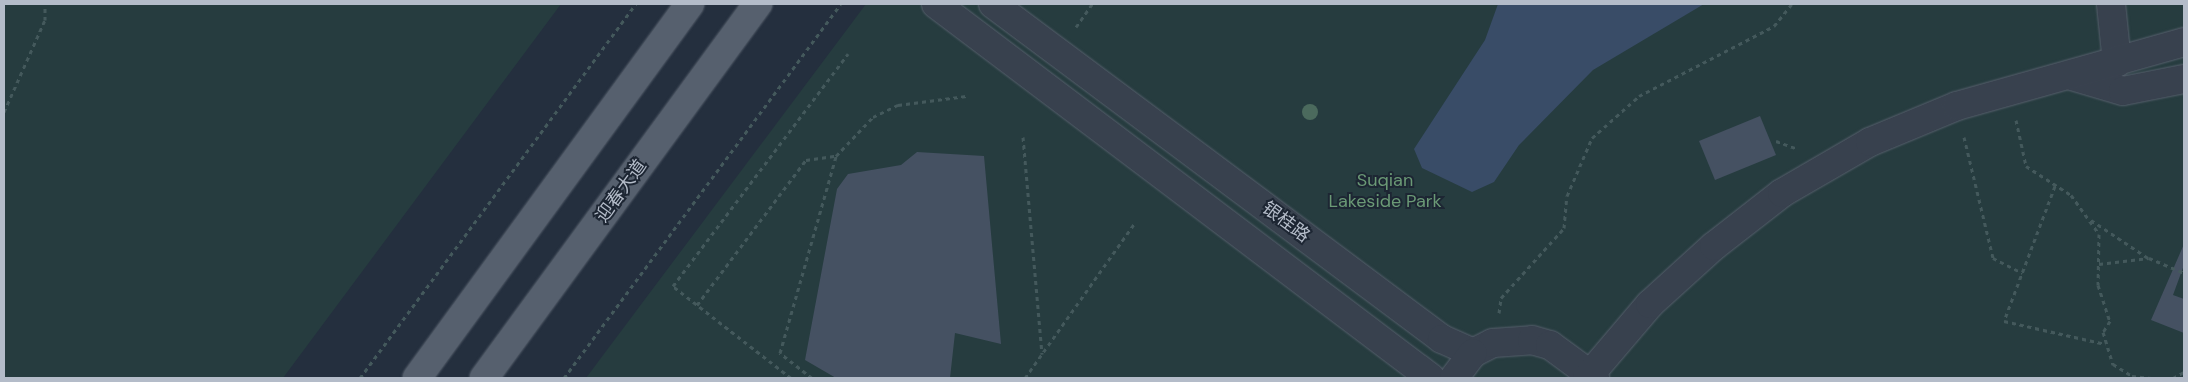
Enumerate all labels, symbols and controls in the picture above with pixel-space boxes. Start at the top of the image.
street label: 迎春大道 [591,156,651,226]
park label: Suqian Lakeside Park [1328,170,1442,212]
street label: 银桂路 [1258,197,1314,247]

